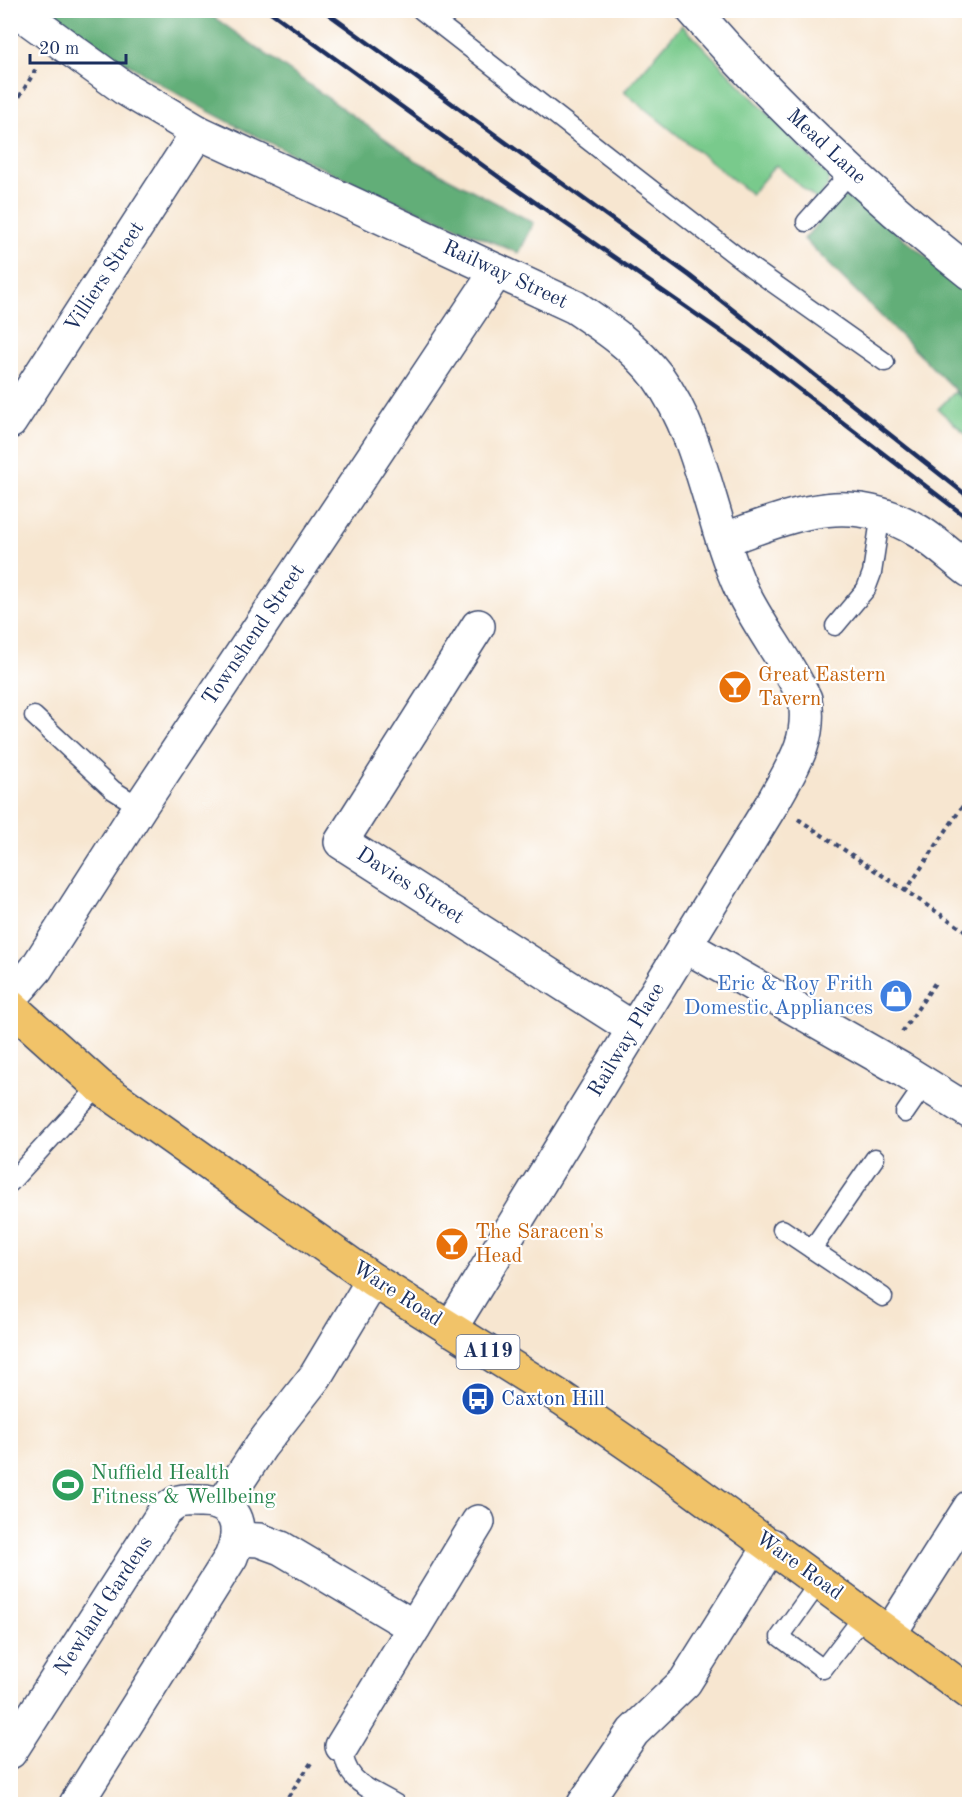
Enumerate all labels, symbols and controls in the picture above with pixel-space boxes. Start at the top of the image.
scale bar [30,27,126,65]
text: 20 m [39,40,79,58]
street label: Mead Lane [782,105,870,189]
street label: Villiers Street [62,218,148,336]
street label: Railway Street [439,237,571,313]
street label: Townshend Street [199,561,309,709]
place label: Great Eastern Tavern [758,665,886,710]
bar icon: Great Eastern Tavern [717,669,753,705]
street label: Davies Street [353,844,467,928]
place label: Eric & Roy Frith Domestic Appliances [684,974,873,1019]
shop icon: Eric & Roy Frith Domestic Appliances [878,978,914,1014]
street label: Railway Place [585,979,669,1101]
place label: The Saracen's Head [475,1222,604,1267]
bar icon: The Saracen's Head [434,1226,470,1262]
street label: Ware Road [348,1257,446,1331]
road number: A119 [456,1335,520,1369]
bus stop icon: Caxton Hill [460,1381,496,1417]
place label: Caxton Hill [501,1389,605,1410]
place label: Nuffield Health Fitness & Wellbeing [91,1463,277,1508]
sports icon: Nuffield Health Fitness & Wellbeing [50,1467,86,1503]
street label: Ware Road [752,1528,846,1605]
street label: Newland Gardens [51,1533,157,1679]

